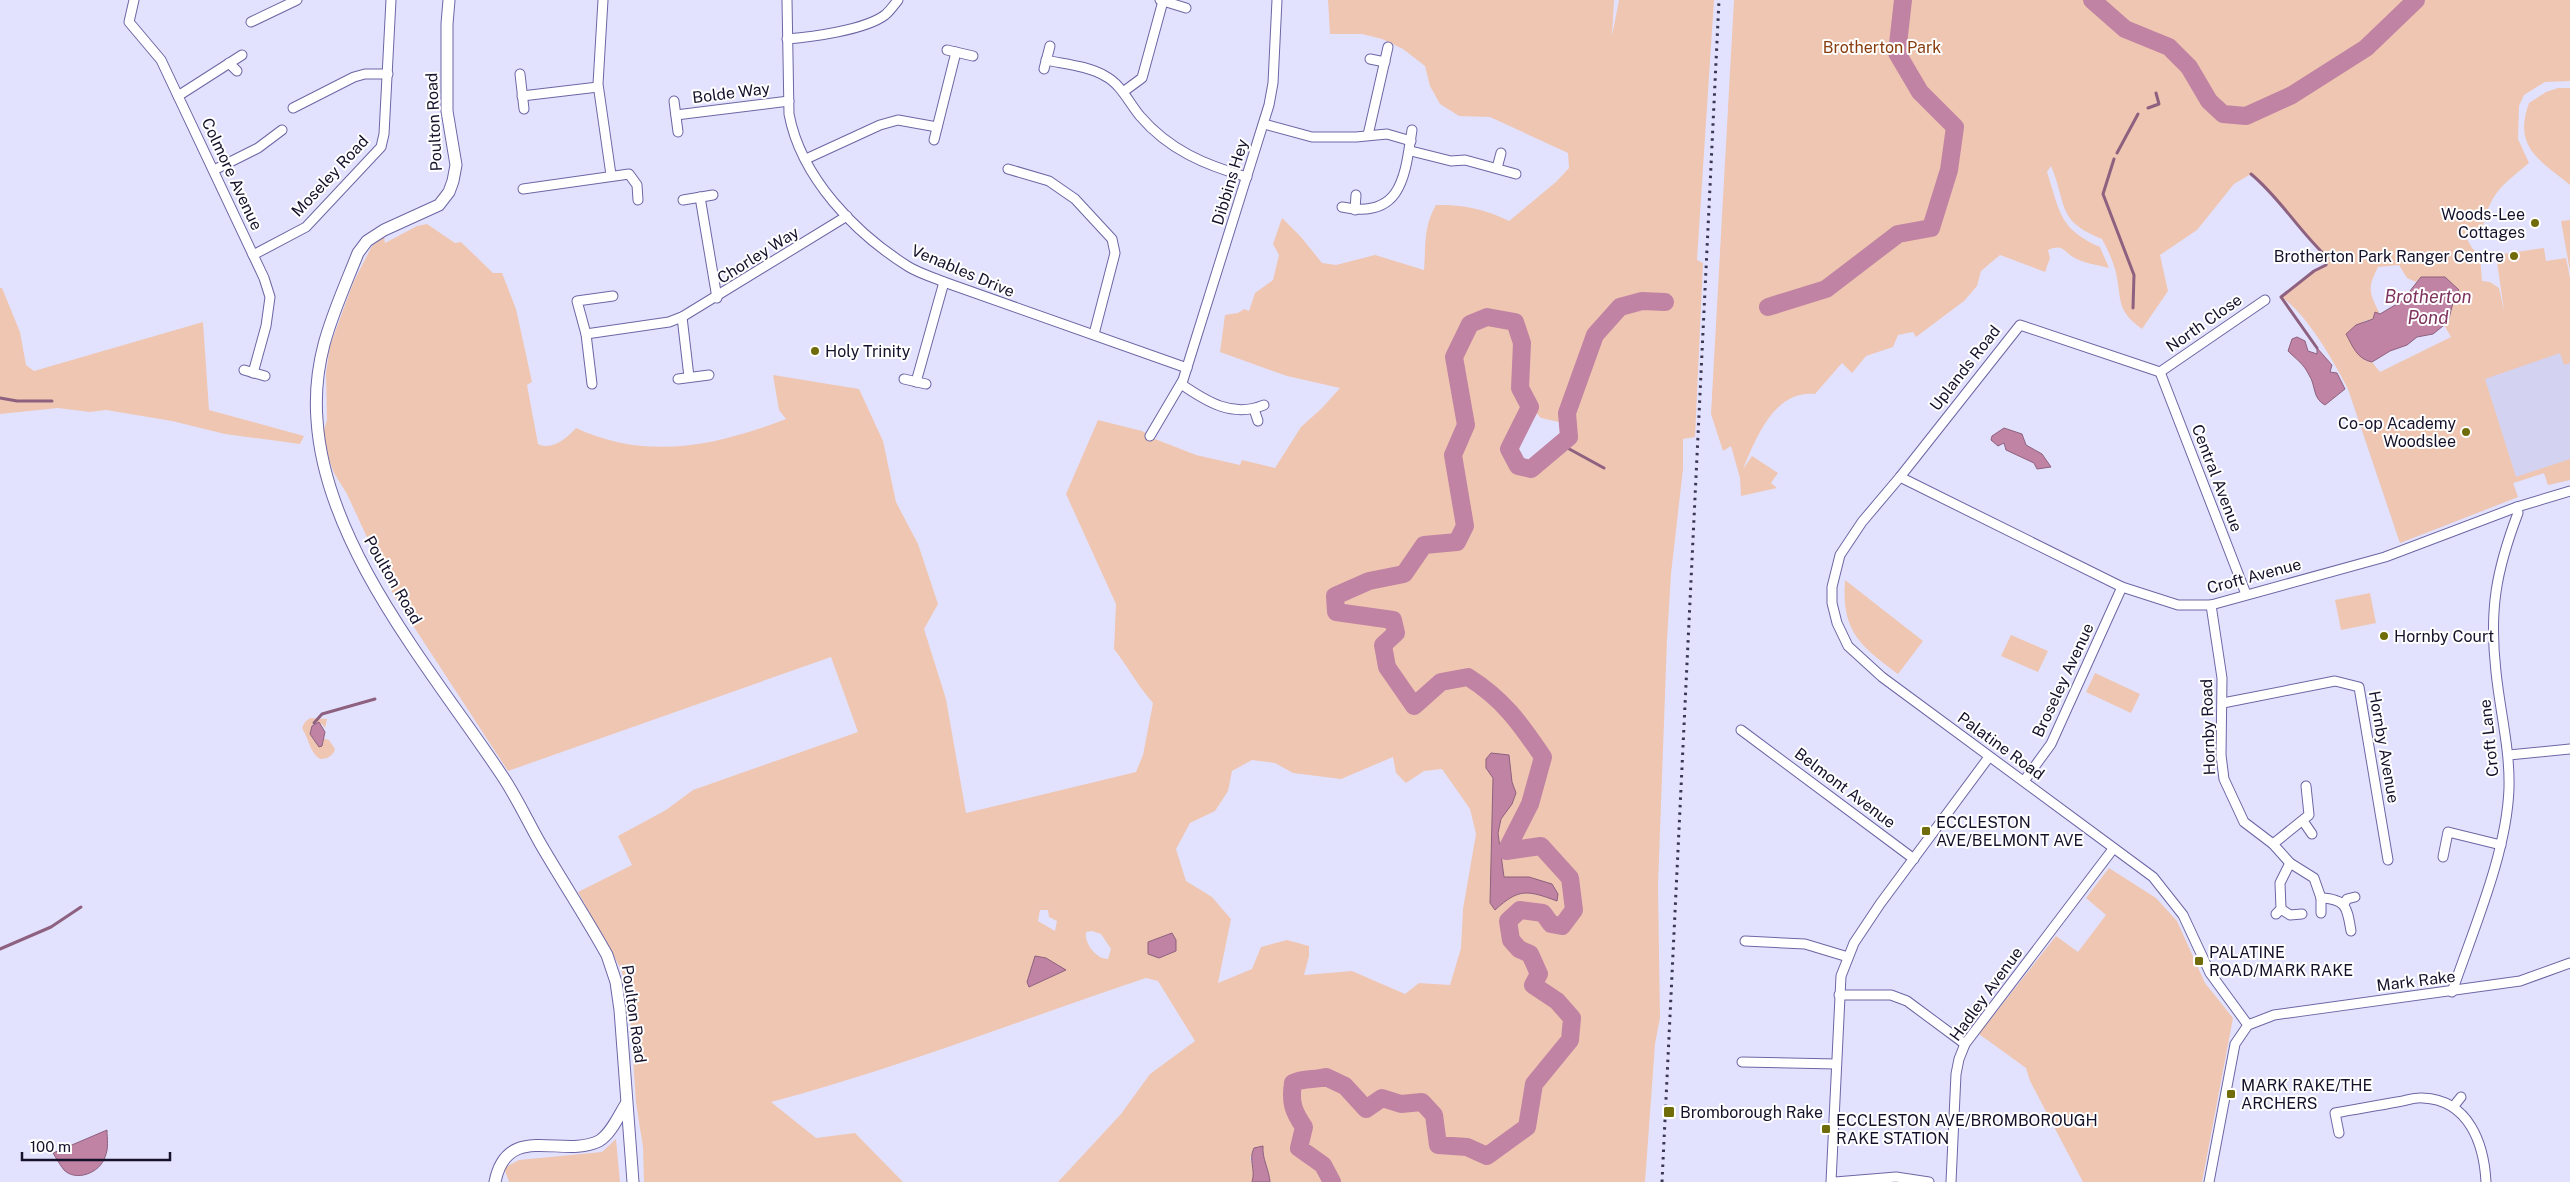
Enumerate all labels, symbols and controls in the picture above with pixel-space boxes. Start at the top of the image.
park label: Brotherton Park [1823,38,1941,57]
street label: Poulton Road [422,72,446,172]
street label: Bolde Way [691,79,771,107]
street label: Colmore Avenue [198,115,266,233]
street label: Moseley Road [288,132,372,220]
street label: Dibbins Hey [1208,136,1252,227]
place label: Woods-Lee Cottages [2441,205,2525,242]
marker: Woods-Lee Cottages [2529,217,2541,229]
street label: Chorley Way [714,222,803,288]
street label: Venables Drive [908,241,1018,301]
place label: Brotherton Park Ranger Centre [2274,247,2504,266]
marker: Brotherton Park Ranger Centre [2508,250,2520,262]
water label: Brotherton Pond [2384,286,2472,328]
street label: North Close [2163,290,2245,356]
street label: Uplands Road [1926,322,2004,414]
place label: Holy Trinity [825,342,911,361]
marker: Holy Trinity [809,345,821,357]
place label: Co-op Academy Woodslee [2338,414,2456,451]
street label: Central Avenue [2188,422,2246,534]
marker: Co-op Academy Woodslee [2460,426,2472,438]
street label: Poulton Road [360,532,426,628]
street label: Croft Avenue [2205,554,2303,598]
street label: Broseley Avenue [2028,620,2098,740]
place label: Hornby Court [2394,627,2494,646]
marker: Hornby Court [2378,630,2390,642]
street label: Hornby Road [2197,678,2219,776]
street label: Hornby Avenue [2365,689,2403,805]
street label: Croft Lane [2475,698,2503,778]
street label: Palatine Road [1954,708,2048,784]
street label: Belmont Avenue [1791,744,1899,832]
place label: ECCLESTON AVE/BELMONT AVE [1936,813,2084,850]
marker: ECCLESTON AVE/BELMONT AVE [1920,825,1932,837]
street label: Hadley Avenue [1946,943,2026,1045]
place label: PALATINE ROAD/MARK RAKE [2209,943,2353,980]
marker: PALATINE ROAD/MARK RAKE [2193,955,2205,967]
street label: Poulton Road [618,964,650,1064]
street label: Mark Rake [2375,967,2457,995]
place label: MARK RAKE/THE ARCHERS [2241,1076,2373,1113]
marker: MARK RAKE/THE ARCHERS [2225,1088,2237,1100]
place label: Bromborough Rake [1680,1103,1823,1122]
marker: Bromborough Rake [1662,1105,1676,1119]
place label: ECCLESTON AVE/BROMBOROUGH RAKE STATION [1836,1111,2098,1148]
marker: ECCLESTON AVE/BROMBOROUGH RAKE STATION [1820,1123,1832,1135]
scale bar [22,1130,170,1162]
text: 100 m [30,1138,71,1155]

